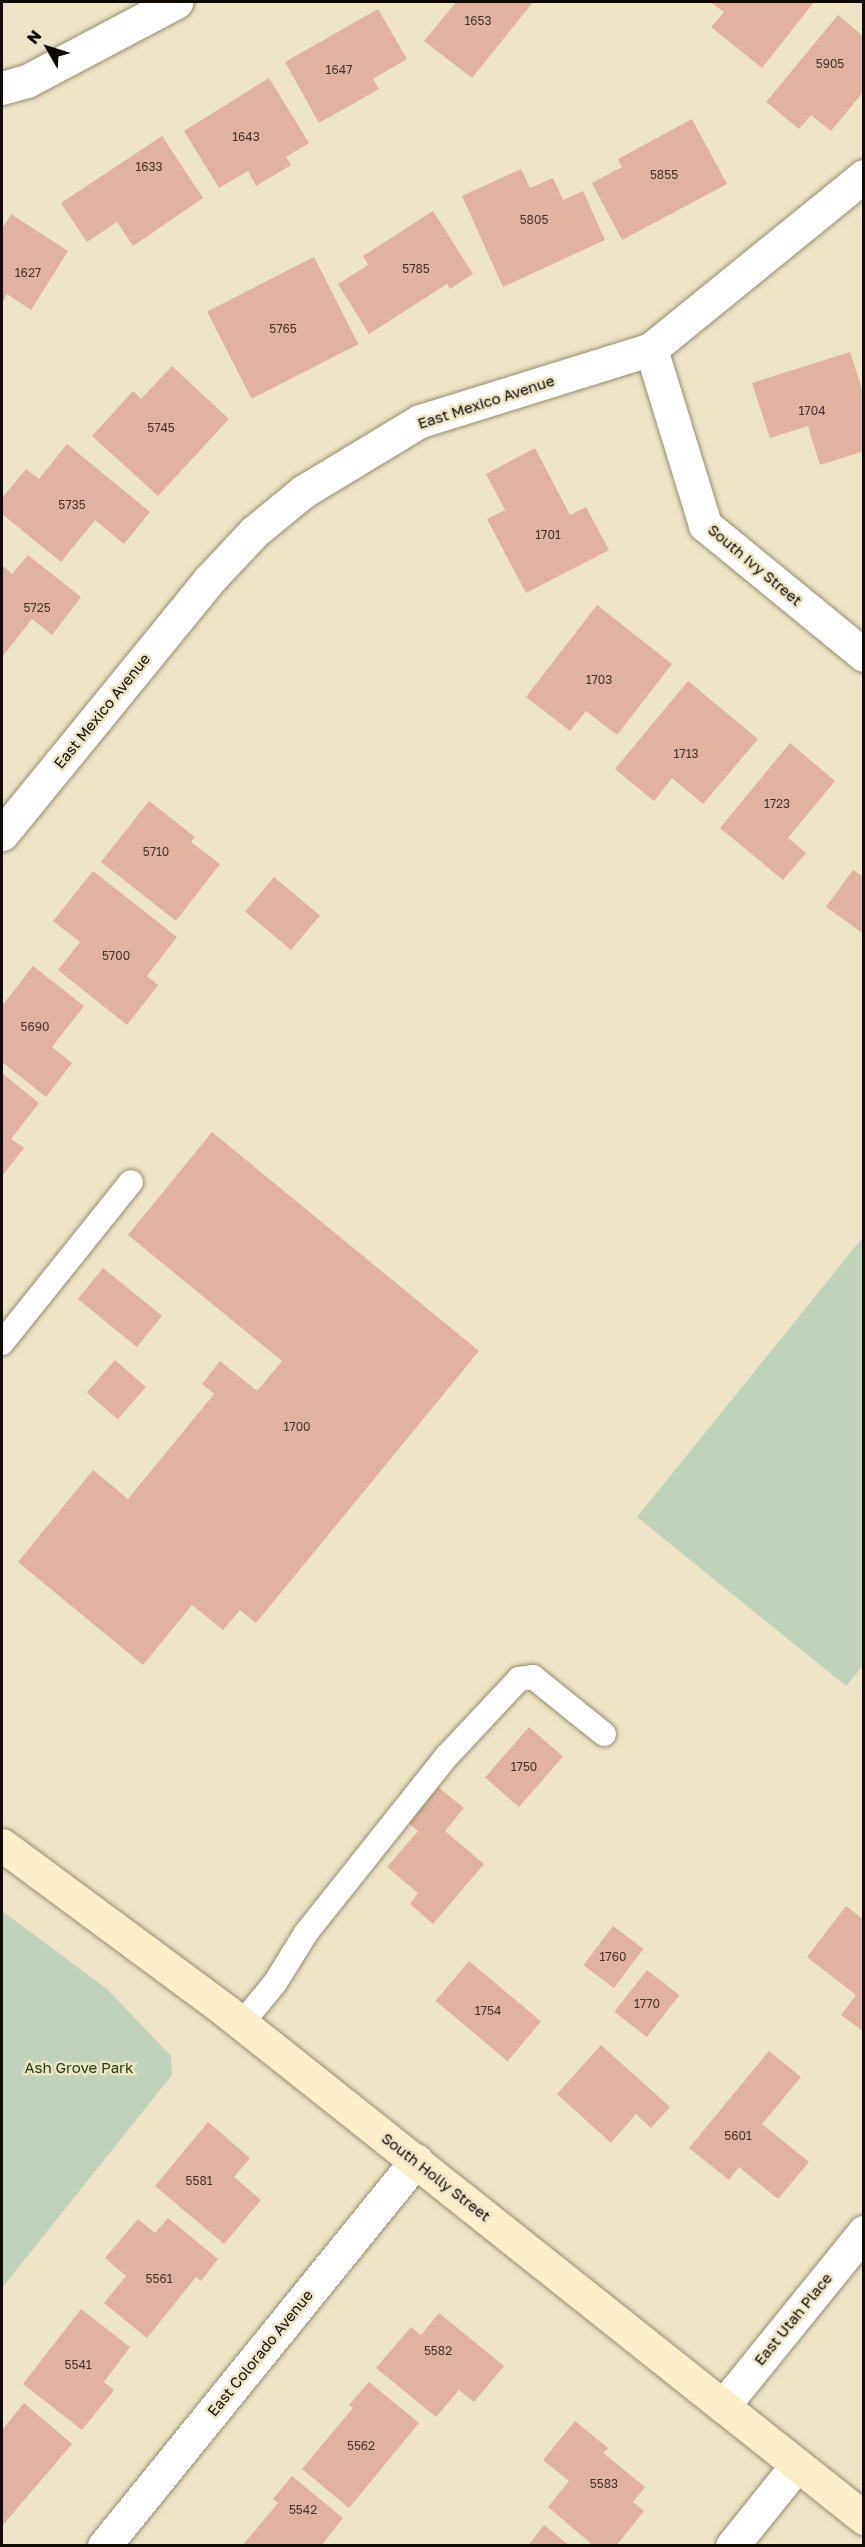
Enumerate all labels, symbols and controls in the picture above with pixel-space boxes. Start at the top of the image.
house number: 1653 [464,14,492,28]
north arrow [18,18,78,78]
text: N [22,26,46,48]
house number: 5905 [816,57,844,71]
house number: 1647 [326,63,352,77]
house number: 1643 [232,130,260,144]
house number: 1633 [135,160,163,174]
house number: 5855 [650,168,678,182]
house number: 5805 [520,213,548,227]
house number: 5785 [402,262,430,276]
house number: 1627 [15,266,41,280]
house number: 5765 [269,322,297,336]
street label: East Mexico Avenue [415,371,557,433]
house number: 1704 [799,404,825,418]
house number: 5745 [147,421,175,435]
house number: 5735 [58,498,86,512]
street label: South Ivy Street [704,521,806,609]
house number: 1701 [535,528,561,542]
house number: 5725 [23,601,51,615]
street label: East Mexico Avenue [50,650,154,772]
house number: 1703 [586,673,612,687]
house number: 1713 [673,747,699,761]
house number: 1723 [764,797,790,811]
house number: 5710 [143,845,169,859]
house number: 5700 [102,949,130,963]
house number: 5690 [21,1020,49,1034]
house number: 1700 [283,1420,311,1434]
house number: 1750 [511,1760,537,1774]
house number: 1760 [600,1950,626,1964]
house number: 1770 [634,1997,660,2011]
house number: 1754 [475,2004,501,2018]
park label: Ash Grove Park [25,2059,133,2077]
street label: South Holly Street [378,2129,494,2225]
house number: 5601 [724,2129,752,2143]
house number: 5581 [185,2174,213,2188]
street label: East Utah Place [750,2269,836,2369]
house number: 5561 [146,2272,172,2286]
street label: East Colorado Avenue [204,2286,316,2420]
house number: 5582 [424,2344,452,2358]
house number: 5541 [64,2358,92,2372]
house number: 5562 [347,2439,375,2453]
house number: 5583 [590,2477,618,2491]
house number: 5542 [289,2503,317,2517]

